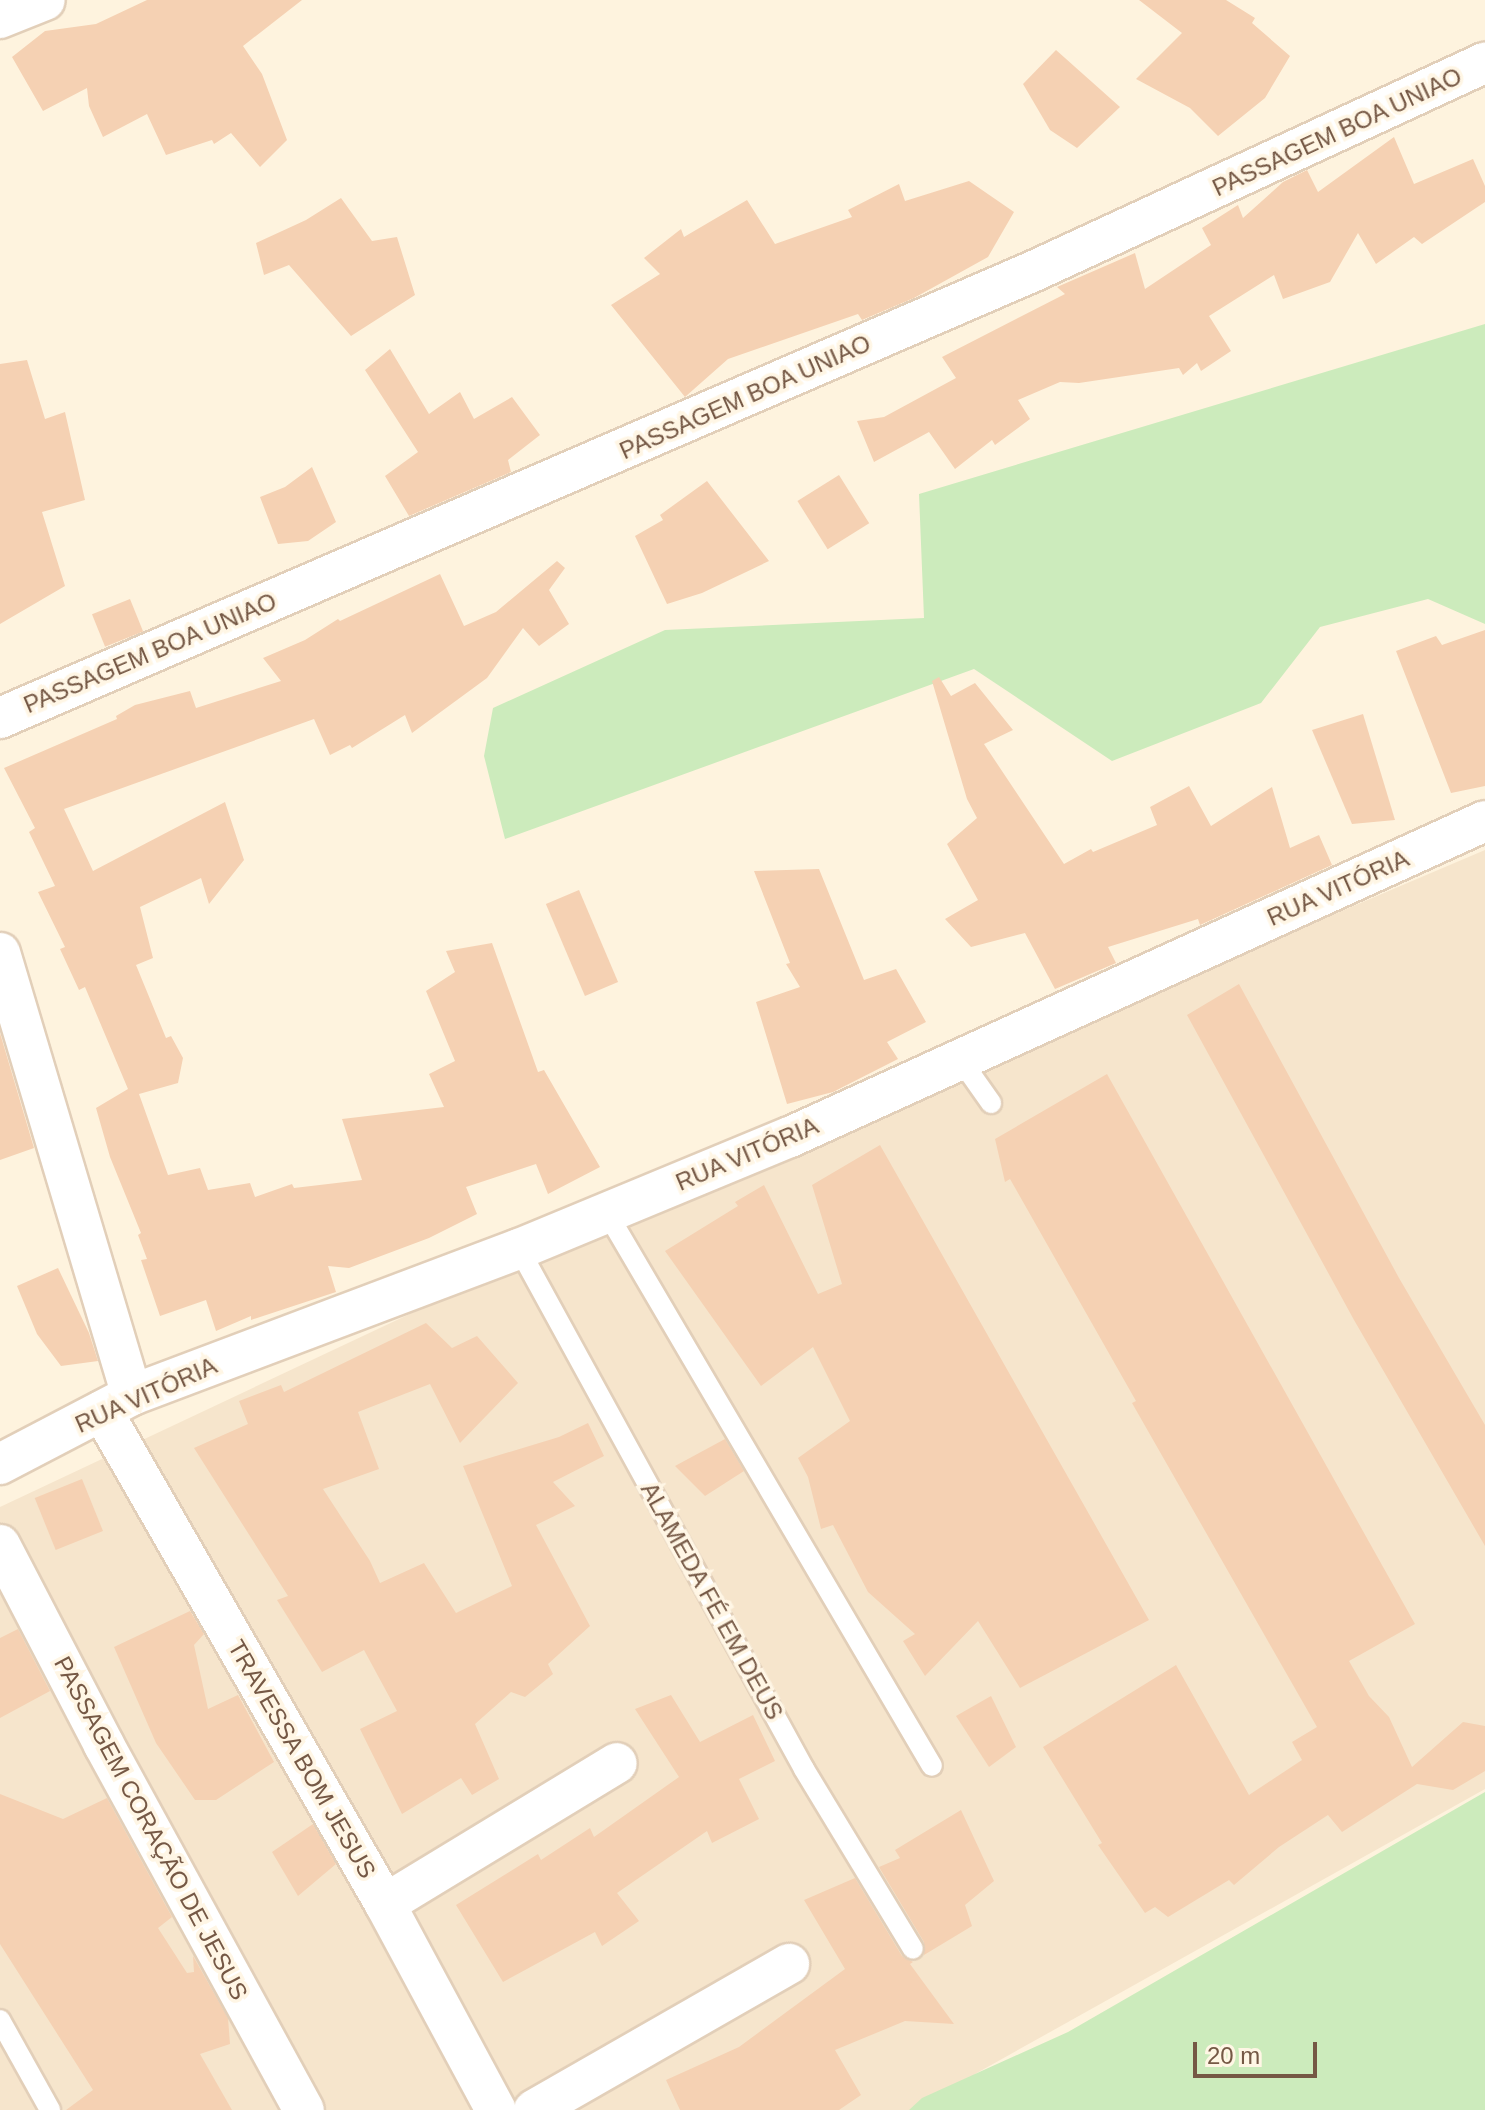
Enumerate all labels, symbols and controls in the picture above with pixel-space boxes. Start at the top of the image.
street label: PASSAGEM BOA UNIAO [1207,61,1467,203]
street label: PASSAGEM BOA UNIAO [614,328,876,466]
street label: PASSAGEM BOA UNIAO [19,586,281,720]
street label: RUA VITÓRIA [1262,844,1414,932]
street label: RUA VITÓRIA [671,1111,823,1197]
street label: RUA VITÓRIA [70,1351,222,1439]
street label: ALAMEDA FÉ EM DEUS [634,1477,790,1725]
street label: TRAVESSA BOM JESUS [222,1634,382,1884]
street label: PASSAGEM CORAÇÃO DE JESUS [48,1651,254,2005]
scale bar [1197,2026,1321,2076]
text: 20 m [1207,2042,1260,2069]

